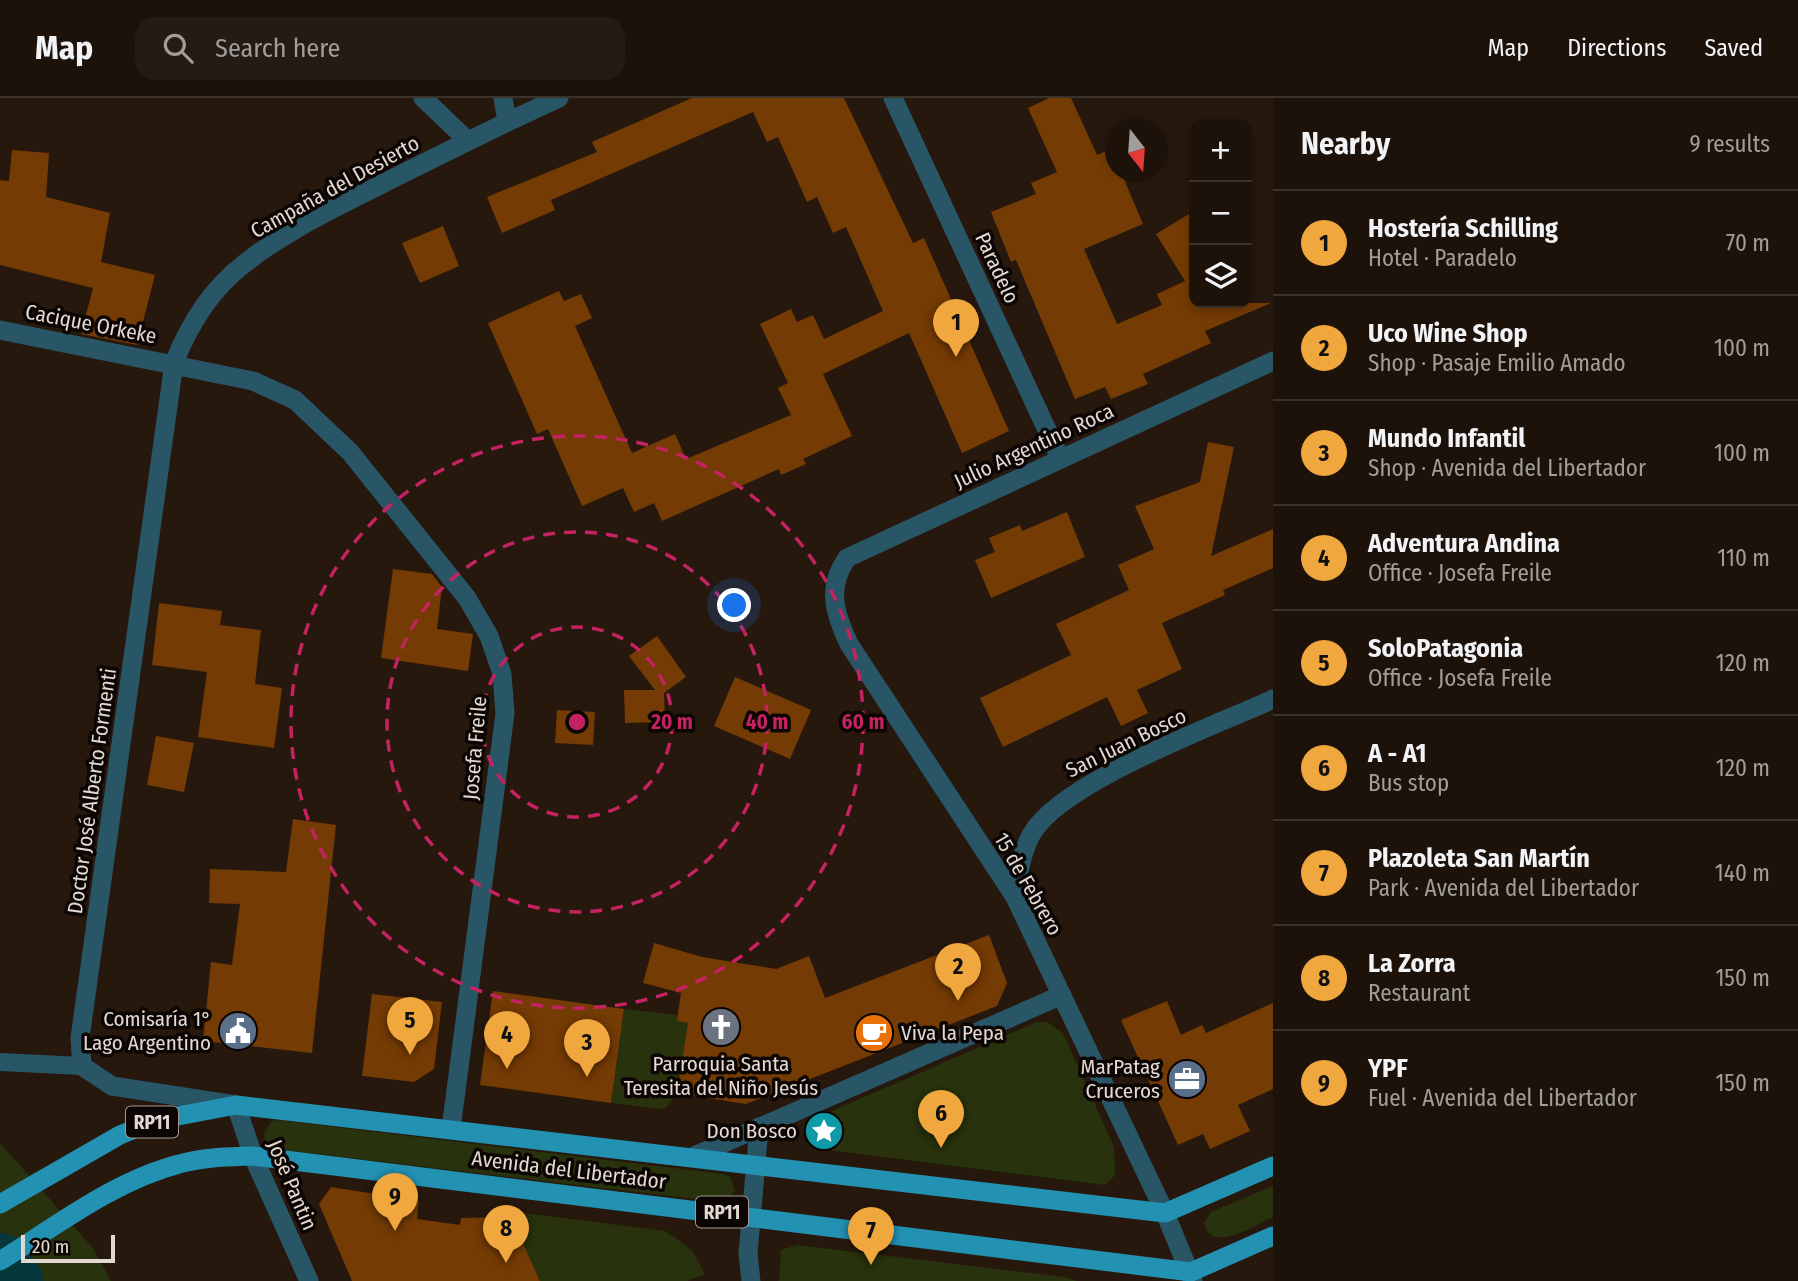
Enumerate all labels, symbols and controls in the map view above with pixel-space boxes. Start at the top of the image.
search box [135,17,625,80]
text: Map [35,28,93,68]
icon: search [159,29,197,67]
text: Search here [215,33,340,64]
text: Map [1488,34,1529,62]
text: Directions [1567,34,1666,62]
text: Saved [1704,34,1763,62]
north arrow [1105,119,1168,182]
map controls [1189,119,1252,308]
button: + [1189,119,1252,182]
text: Nearby [1301,126,1390,162]
street label: Campaña del Desierto [246,130,424,244]
text: 9 results [1689,130,1770,158]
button: − [1189,182,1252,245]
text: Hostería Schilling [1368,213,1558,244]
street label: Paradelo [969,228,1025,308]
text: 1 [1319,229,1329,257]
text: 70 m [1726,229,1770,257]
text: Hotel · Paradelo [1368,244,1517,272]
button: layers [1189,245,1252,308]
street label: Cacique Orkeke [23,299,159,349]
pin: 1 [933,299,979,357]
text: Uco Wine Shop [1368,318,1528,349]
text: 2 [1319,334,1329,362]
text: 100 m [1714,334,1770,362]
text: Shop · Pasaje Emilio Amado [1368,349,1626,377]
street label: Julio Argentino Roca [950,398,1118,494]
text: Mundo Infantil [1368,423,1525,454]
text: 3 [1319,439,1329,467]
text: 100 m [1714,439,1770,467]
text: Shop · Avenida del Libertador [1368,454,1646,482]
text: Adventura Andina [1368,528,1560,559]
text: 4 [1318,544,1330,572]
text: 110 m [1717,544,1770,572]
text: Office · Josefa Freile [1368,559,1552,587]
your location [717,588,751,622]
text: SoloPatagonia [1368,633,1523,664]
text: 5 [1318,649,1330,677]
text: 120 m [1716,649,1770,677]
text: Office · Josefa Freile [1368,664,1552,692]
street label: Doctor José Alberto Formenti [62,667,122,915]
street label: Josefa Freile [458,695,492,801]
street label: San Juan Bosco [1061,703,1191,783]
text: 20 m [650,709,693,735]
text: 40 m [746,709,788,735]
text: 60 m [842,709,884,735]
centre of rings [565,710,589,734]
text: A - A1 [1368,738,1427,769]
text: 6 [1318,754,1330,782]
text: 120 m [1716,754,1770,782]
text: Bus stop [1368,769,1449,797]
street label: 15 de Febrero [988,828,1068,940]
text: Plazoleta San Martín [1368,843,1590,874]
text: 7 [1319,859,1329,887]
text: 140 m [1715,859,1770,887]
text: Park · Avenida del Libertador [1368,874,1639,902]
pin: 2 [935,943,981,1001]
text: La Zorra [1368,948,1456,979]
text: 8 [1318,964,1330,992]
text: 150 m [1715,964,1770,992]
text: Restaurant [1368,979,1470,1007]
pin: 5 [387,997,433,1055]
place label: Comisaría 1° Lago Argentino [83,1006,211,1056]
church icon: Parroquia Santa Teresita del Niño Jesús [700,1006,742,1048]
public building icon: Comisaría 1° Lago Argentino [217,1010,259,1052]
pin: 4 [484,1011,530,1069]
cafe icon: Viva la Pepa [853,1012,895,1054]
pin: 3 [564,1019,610,1077]
place label: Viva la Pepa [901,1020,1004,1046]
place label: Parroquia Santa Teresita del Niño Jesús [624,1051,818,1101]
text: YPF [1368,1053,1408,1084]
place label: MarPatag Cruceros [1081,1054,1160,1104]
office icon: MarPatag Cruceros [1166,1058,1208,1100]
text: 9 [1318,1069,1330,1097]
text: 150 m [1715,1069,1770,1097]
text: Fuel · Avenida del Libertador [1368,1084,1637,1112]
pin: 6 [918,1090,964,1148]
road number: RP11 [126,1106,178,1138]
place icon: Don Bosco [803,1110,845,1152]
place label: Don Bosco [707,1118,797,1144]
street label: José Pantin [261,1136,323,1234]
street label: Avenida del Libertador [470,1145,668,1195]
pin: 9 [372,1173,418,1231]
road number: RP11 [696,1196,748,1228]
pin: 8 [483,1205,529,1263]
pin: 7 [848,1207,894,1265]
scale bar [21,1232,116,1264]
text: 20 m [32,1235,69,1258]

